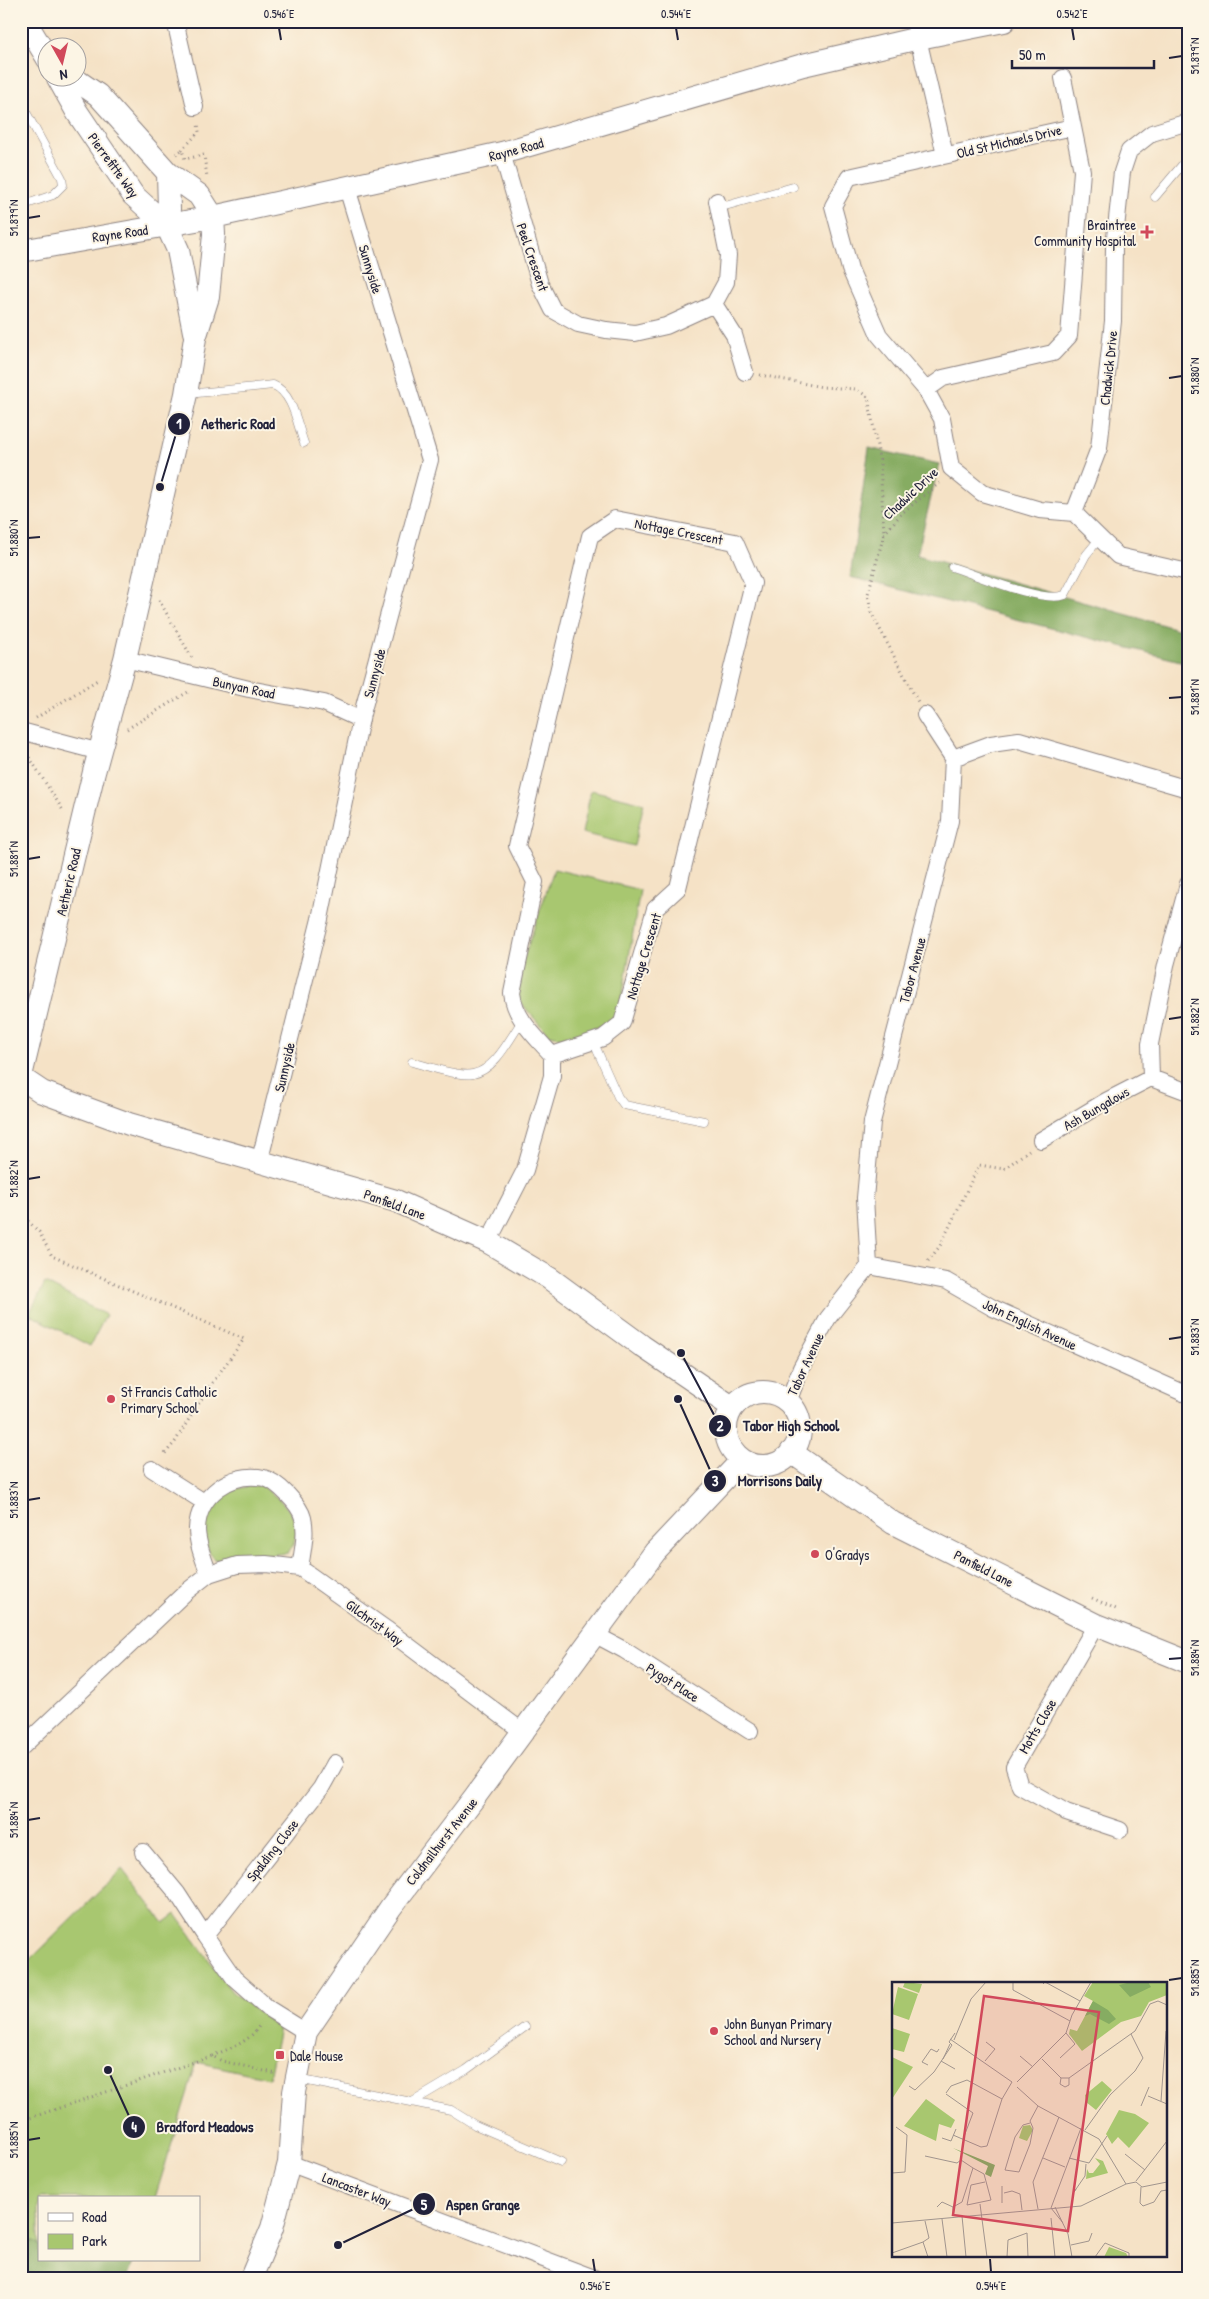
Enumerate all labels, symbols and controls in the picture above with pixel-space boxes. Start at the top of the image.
text: 0.546°E [264,5,295,22]
text: 0.544°E [661,5,692,22]
text: 0.542°E [1056,5,1088,22]
north arrow [38,38,88,88]
scale bar [1012,38,1154,70]
text: 51.879°N [1186,38,1203,74]
text: 50 m [1019,44,1046,65]
text: N [58,65,69,85]
street label: Old St Michaels Drive [955,120,1064,162]
street label: Pierrefitte Way [83,129,144,202]
street label: Rayne Road [487,132,546,166]
text: 51.879°N [5,200,22,236]
place label: Braintree Community Hospital [1034,215,1136,251]
street label: Rayne Road [91,220,150,247]
street label: Peel Crescent [512,220,554,294]
marker: Braintree Community Hospital [1140,225,1154,239]
street label: Sunnyside [354,242,388,296]
street label: Chadwick Drive [1095,329,1121,406]
text: 51.880°N [1186,358,1203,394]
callout: Aetheric Road [166,409,285,439]
text: 1 [176,413,182,434]
text: Aetheric Road [201,413,275,434]
street label: Chadwic Drive [878,462,942,524]
street label: Nottage Crescent [633,513,725,550]
text: 51.880°N [5,520,22,556]
street label: Sunnyside [358,646,391,700]
street label: Bunyan Road [211,671,277,704]
text: 51.881°N [1186,679,1203,715]
text: 51.881°N [5,841,22,877]
street label: Aetheric Road [51,846,85,918]
street label: Nottage Crescent [621,910,666,1002]
street label: Tabor Avenue [894,935,930,1005]
text: 51.882°N [1186,998,1203,1036]
street label: Sunnyside [269,1040,300,1094]
street label: Ash Bungalows [1060,1081,1133,1135]
text: 51.882°N [5,1160,22,1198]
street label: Panfield Lane [361,1184,429,1224]
street label: John English Avenue [979,1294,1081,1355]
text: 51.883°N [1186,1319,1203,1355]
street label: Tabor Avenue [782,1329,828,1399]
place label: St Francis Catholic Primary School [121,1382,217,1418]
marker: St Francis Catholic Primary School [105,1393,117,1405]
callout: Tabor High School [708,1411,849,1441]
text: 2 [716,1415,724,1436]
text: Tabor High School [742,1415,840,1437]
callout: Morrisons Daily [702,1466,832,1496]
text: 3 [712,1470,719,1491]
text: Morrisons Daily [738,1470,823,1492]
text: 51.883°N [5,1482,22,1518]
place label: O'Gradys [825,1545,869,1565]
street label: Panfield Lane [951,1545,1018,1591]
marker: O'Gradys [809,1548,821,1560]
street label: Gilchrist Way [342,1595,408,1650]
text: 51.884°N [1186,1640,1203,1676]
street label: Pygot Place [642,1658,703,1707]
street label: Motts Close [1014,1695,1060,1757]
street label: Coldnailhurst Avenue [401,1793,482,1889]
text: 51.884°N [5,1802,22,1838]
street label: Spalding Close [242,1815,303,1886]
text: 51.885°N [1186,1960,1203,1996]
inset map [892,1982,1166,2256]
place label: John Bunyan Primary School and Nursery [724,2014,832,2050]
marker: John Bunyan Primary School and Nursery [708,2025,720,2037]
place label: Dale House [290,2046,344,2065]
marker: Dale House [274,2049,286,2061]
callout: Bradford Meadows [121,2112,263,2142]
text: 4 [131,2116,137,2137]
text: Bradford Meadows [156,2116,254,2137]
text: 51.885°N [5,2122,22,2158]
street label: Lancaster Way [319,2167,394,2212]
callout: Aspen Grange [411,2189,530,2219]
text: 5 [421,2194,428,2215]
text: Aspen Grange [446,2194,520,2216]
legend [38,2196,200,2262]
text: Road [82,2206,107,2227]
text: Park [82,2230,107,2251]
text: 0.546°E [580,2277,611,2294]
text: 0.544°E [976,2277,1007,2294]

